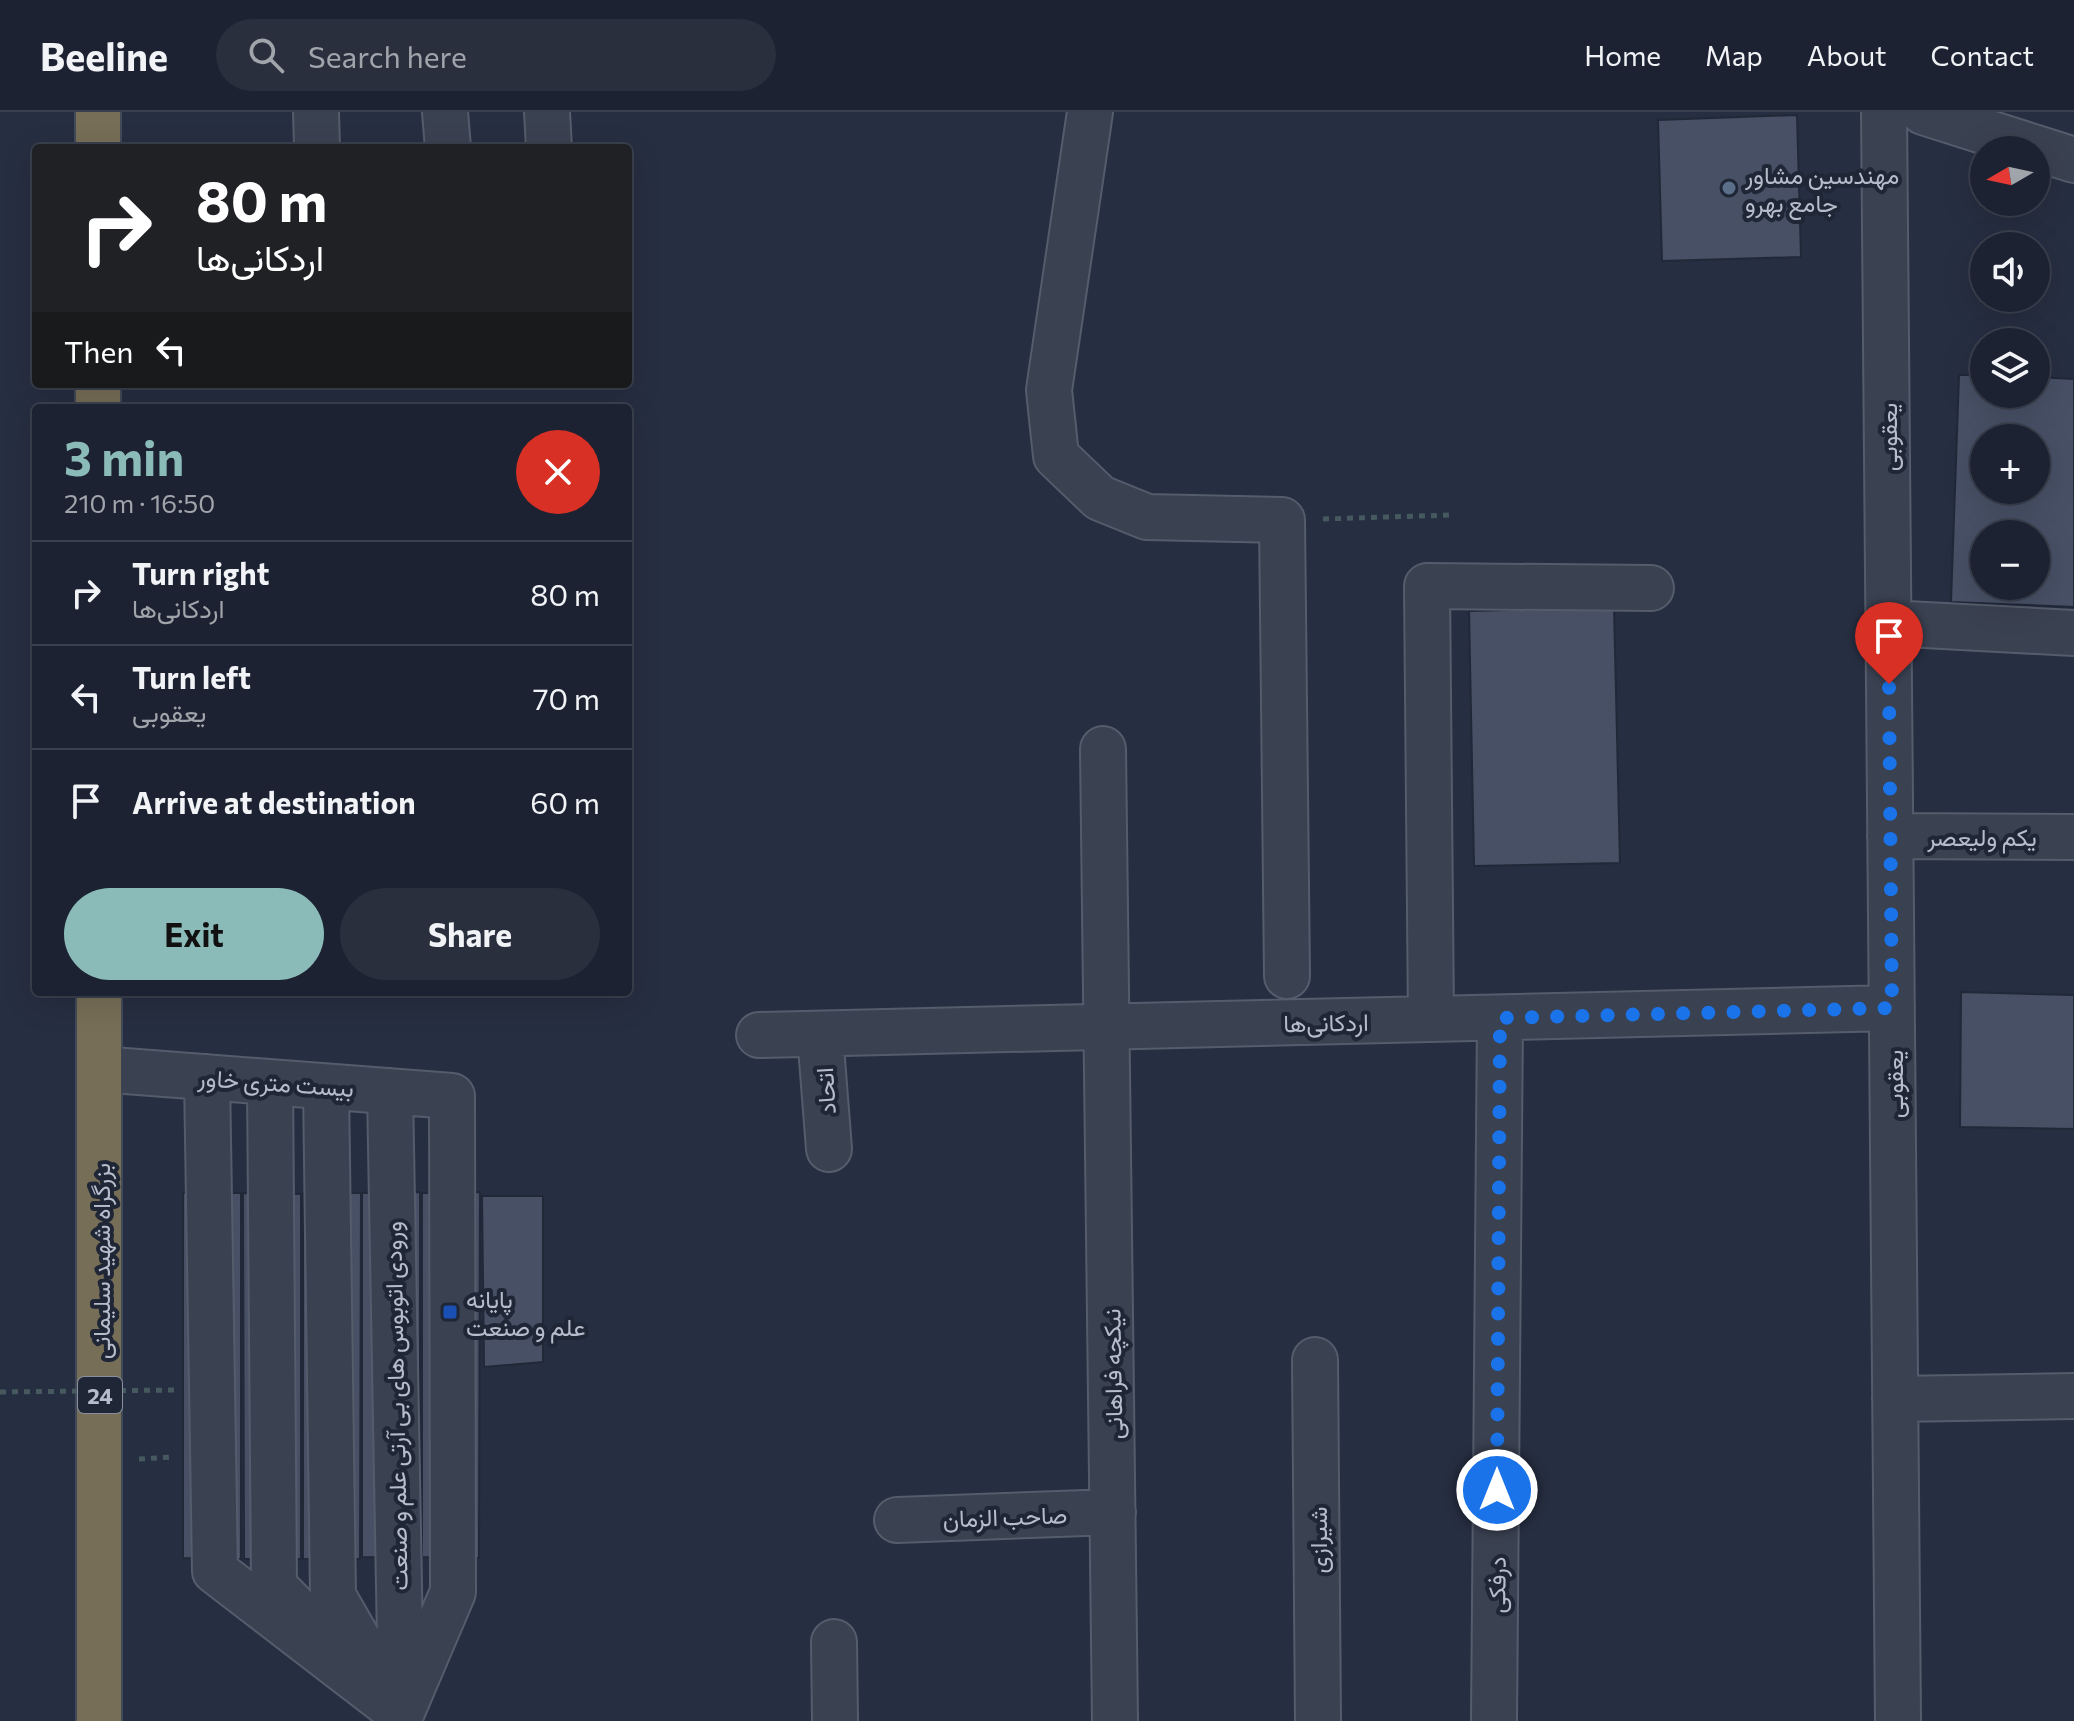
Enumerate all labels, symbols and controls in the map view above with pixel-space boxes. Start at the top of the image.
search box [216,19,776,91]
text: Beeline [40,32,168,79]
icon: search [244,33,288,77]
text: Search here [308,37,467,74]
text: Home [1584,38,1661,72]
text: Map [1705,38,1763,72]
text: About [1807,38,1887,72]
text: Contact [1931,38,2034,72]
north arrow [1970,136,2050,216]
map controls [1970,136,2050,600]
place label: مهندسین مشاور جامع بهرو [1744,160,1899,221]
text: 80 m [196,165,327,234]
icon: right [64,176,168,280]
marker: مهندسین مشاور جامع بهرو [1720,179,1738,197]
button: sound [1970,232,2050,312]
text: اردکانی‌ها [196,234,324,278]
icon: left [149,328,193,372]
button: layers [1970,328,2050,408]
text: Then [64,332,133,369]
street label: یعقوبی [1873,403,1904,471]
button: + [1970,424,2050,504]
text: 3 min [64,427,184,486]
button: close [516,430,600,514]
text: 210 m · 16:50 [64,487,215,518]
button: − [1970,520,2050,600]
text: Turn right [132,554,269,591]
icon: right [64,571,108,615]
text: 80 m [530,575,600,612]
text: اردکانی‌ها [132,592,225,623]
pin [1855,602,1923,684]
icon: arrive [1867,614,1911,658]
text: Turn left [132,658,251,695]
icon: left [64,675,108,719]
text: 70 m [533,679,600,716]
text: یعقوبی [132,696,206,727]
icon: arrive [64,779,108,823]
text: Arrive at destination [132,783,416,820]
text: 60 m [530,783,600,820]
street label: یکم ولیعصر [1926,822,2037,854]
button: Exit [64,888,324,980]
button: Share [340,888,600,980]
street label: اردکانی‌ها [1283,1007,1369,1039]
street label: یعقوبی [1879,1050,1910,1118]
street label: بیست متری خاور [196,1062,355,1104]
street label: اتحاد [809,1067,841,1115]
street label: بزرگراه شهید سلیمانی [86,1163,117,1359]
street label: ورودی اتوبوس های بی آرتی علم و صنعت [377,1221,416,1591]
place label: پایانه علم و صنعت [466,1284,585,1344]
marker: پایانه علم و صنعت [441,1303,459,1321]
street label: نیکچه فراهانی [1096,1308,1131,1440]
road number: 24 [78,1377,122,1413]
position arrow [1455,1448,1539,1532]
street label: صاحب الزمان [942,1499,1068,1535]
street label: شیرازی [1303,1507,1334,1573]
street label: درفکی [1481,1556,1513,1614]

